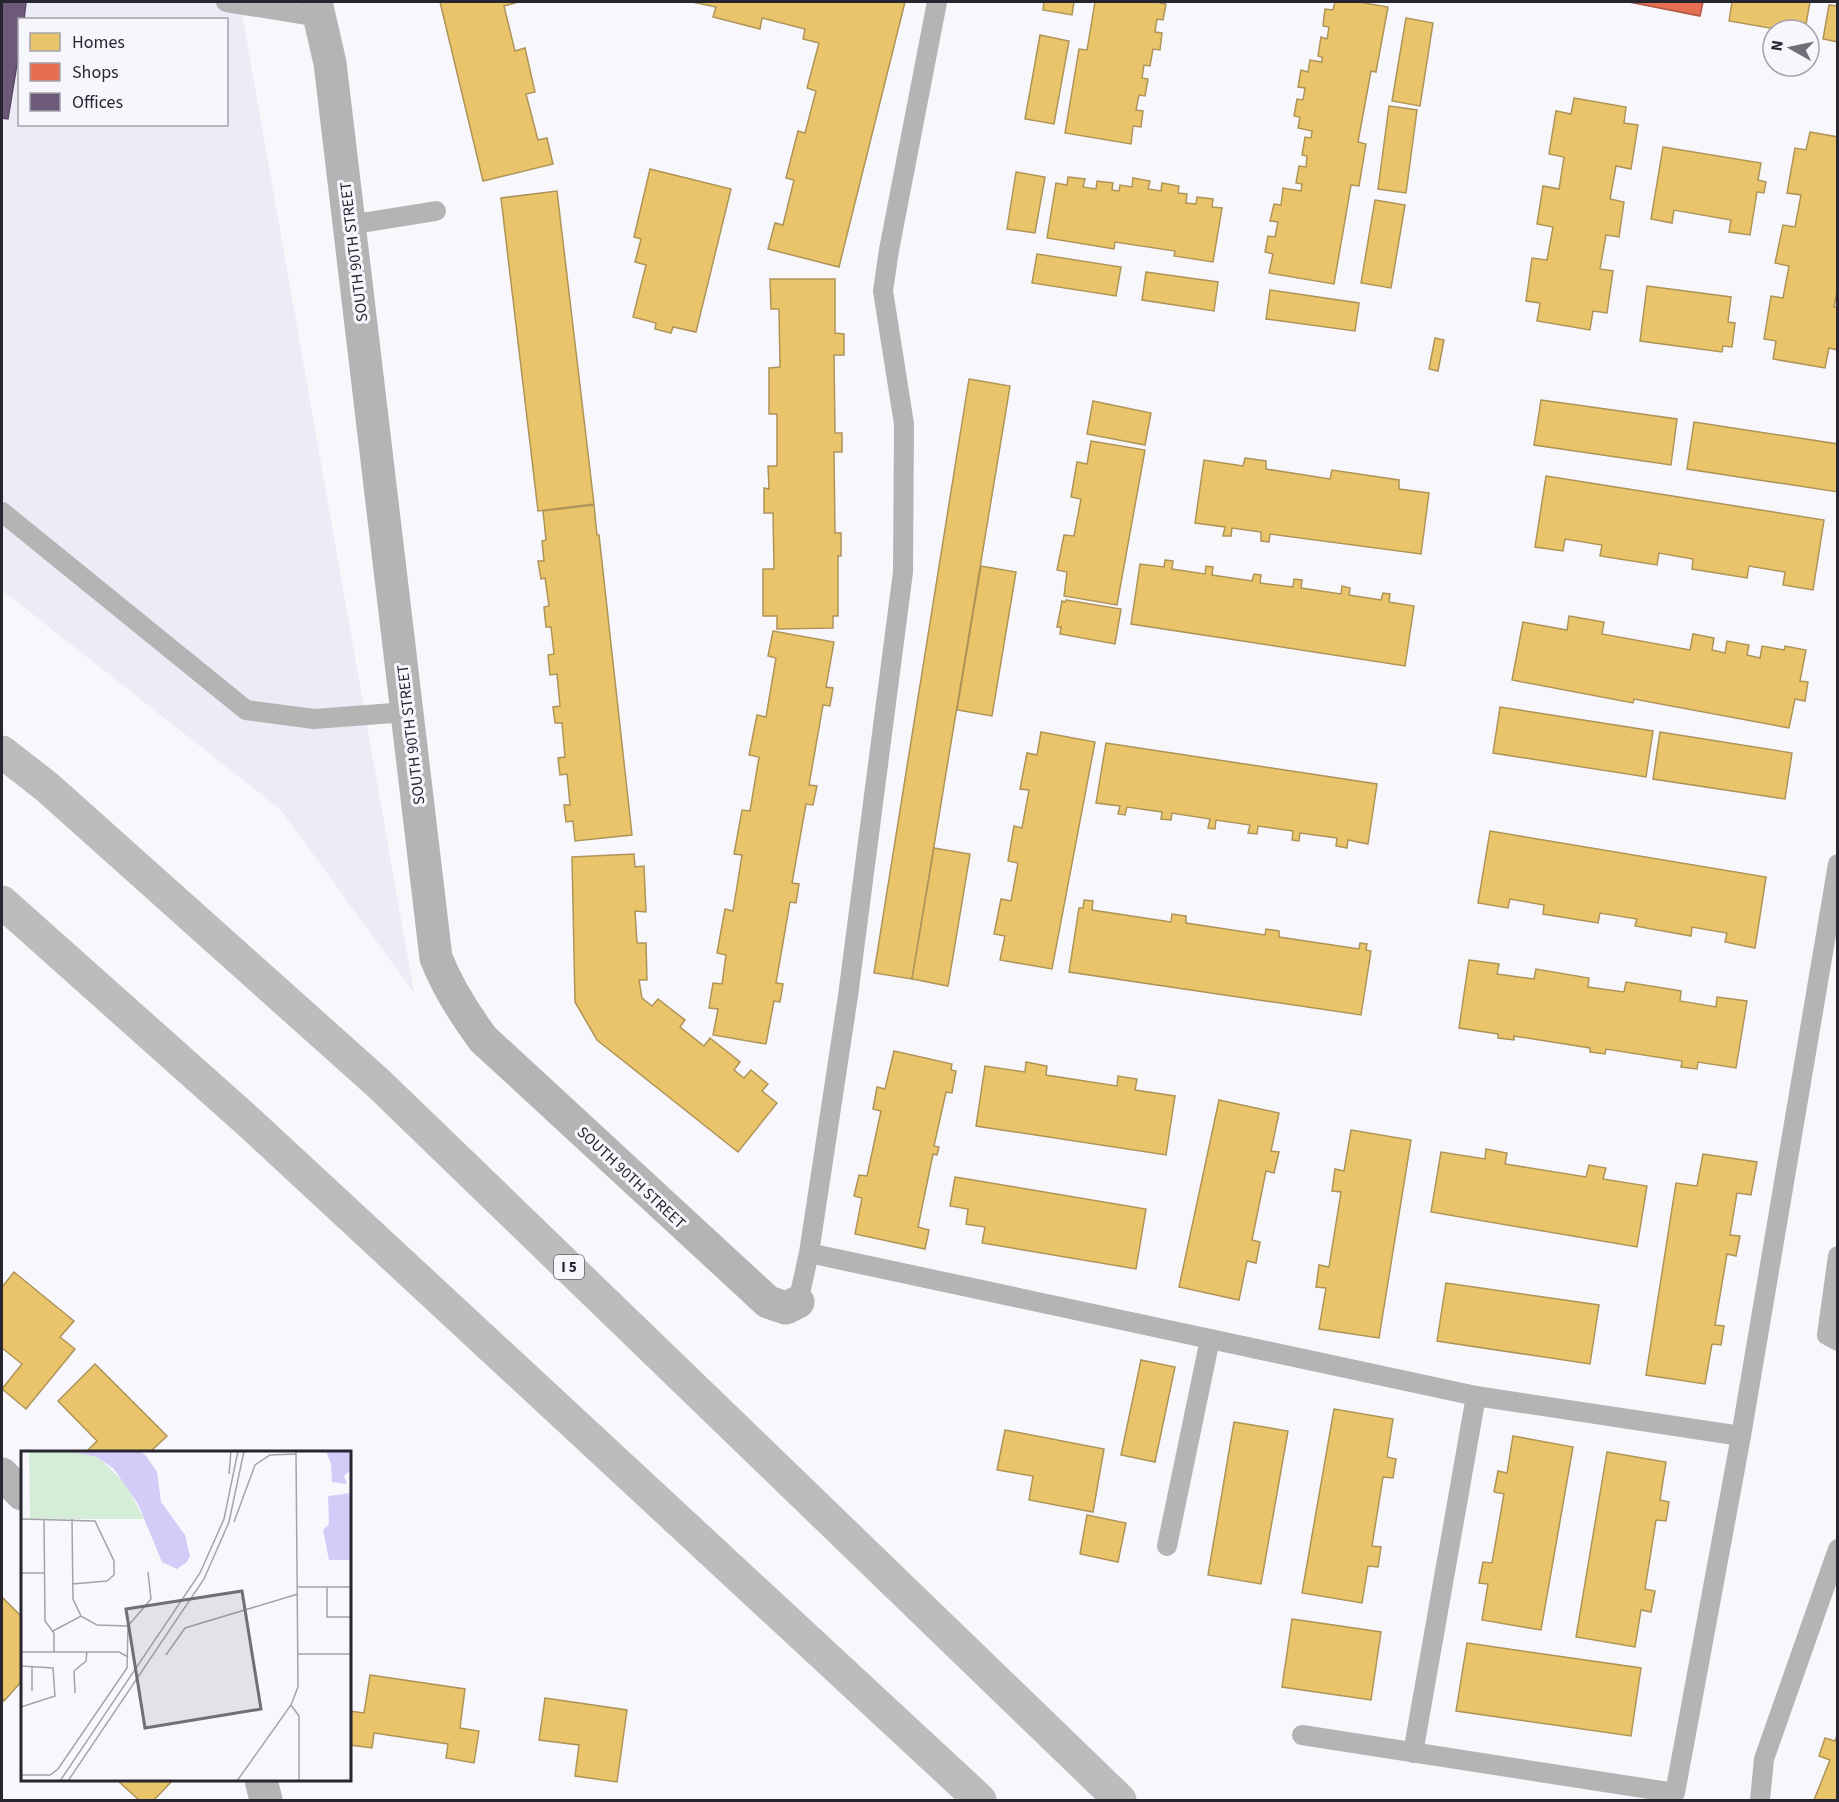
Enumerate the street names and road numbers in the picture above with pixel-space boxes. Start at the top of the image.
street label: SOUTH 90TH STREET [334,180,374,323]
street label: SOUTH 90TH STREET [391,663,431,806]
street label: SOUTH 90TH STREET [572,1122,691,1234]
road number: I 5 [554,1255,584,1279]

